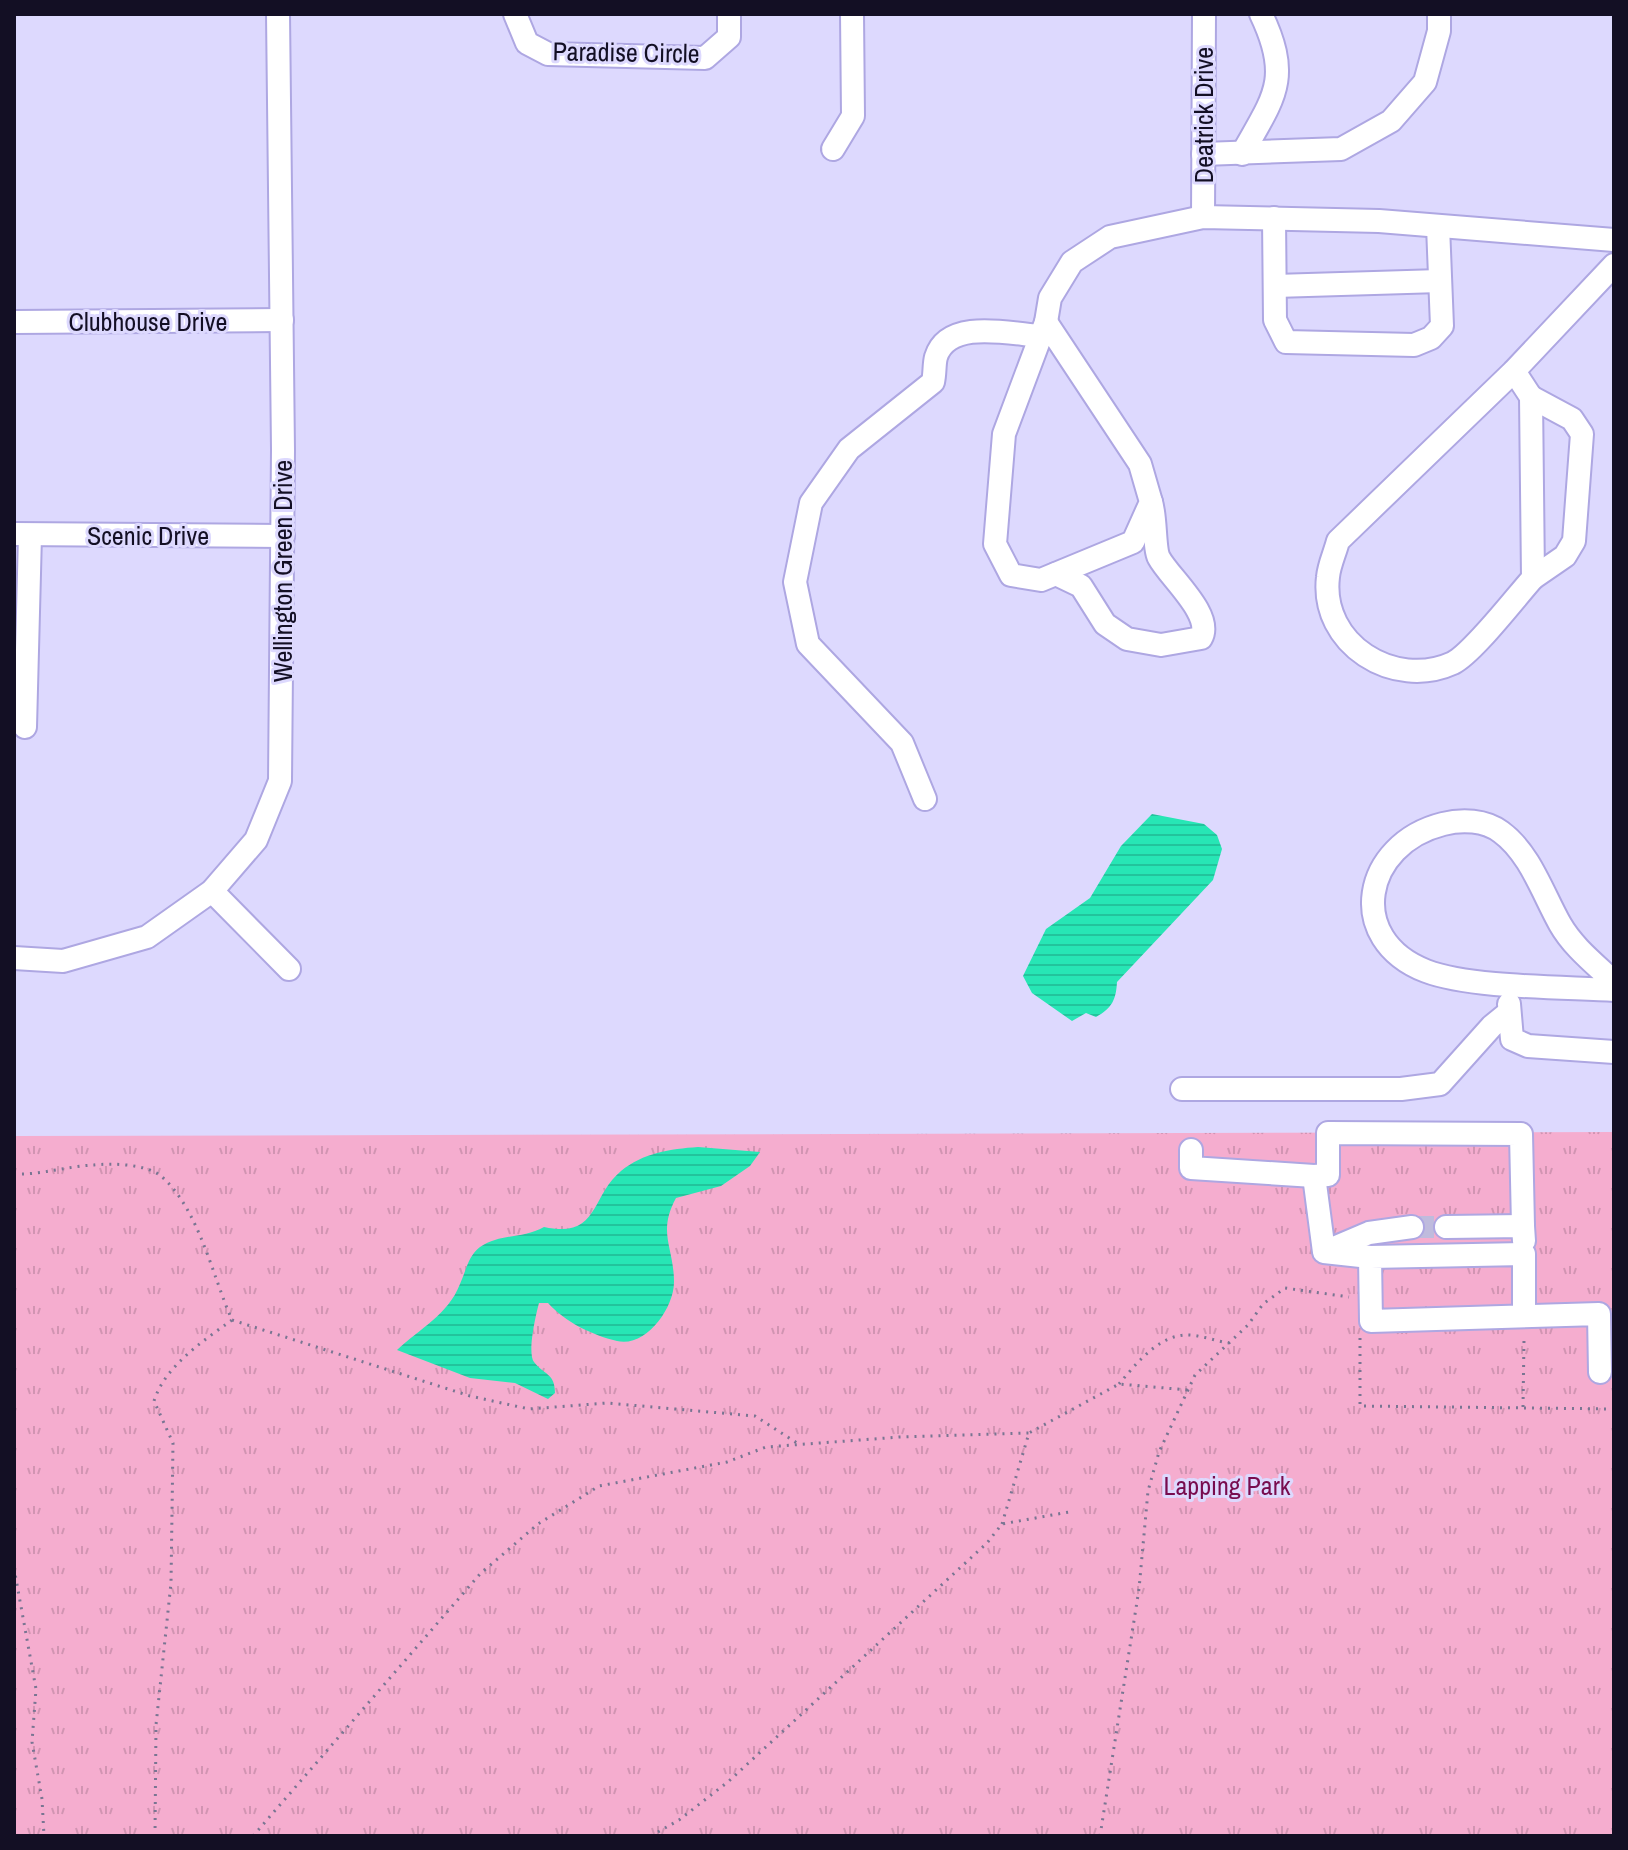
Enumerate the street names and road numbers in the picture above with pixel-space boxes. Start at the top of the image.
street label: Paradise Circle [552,33,700,71]
street label: Deatrick Drive [1186,47,1221,183]
street label: Clubhouse Drive [69,304,227,339]
street label: Wellington Green Drive [265,460,300,682]
street label: Scenic Drive [87,518,209,553]

